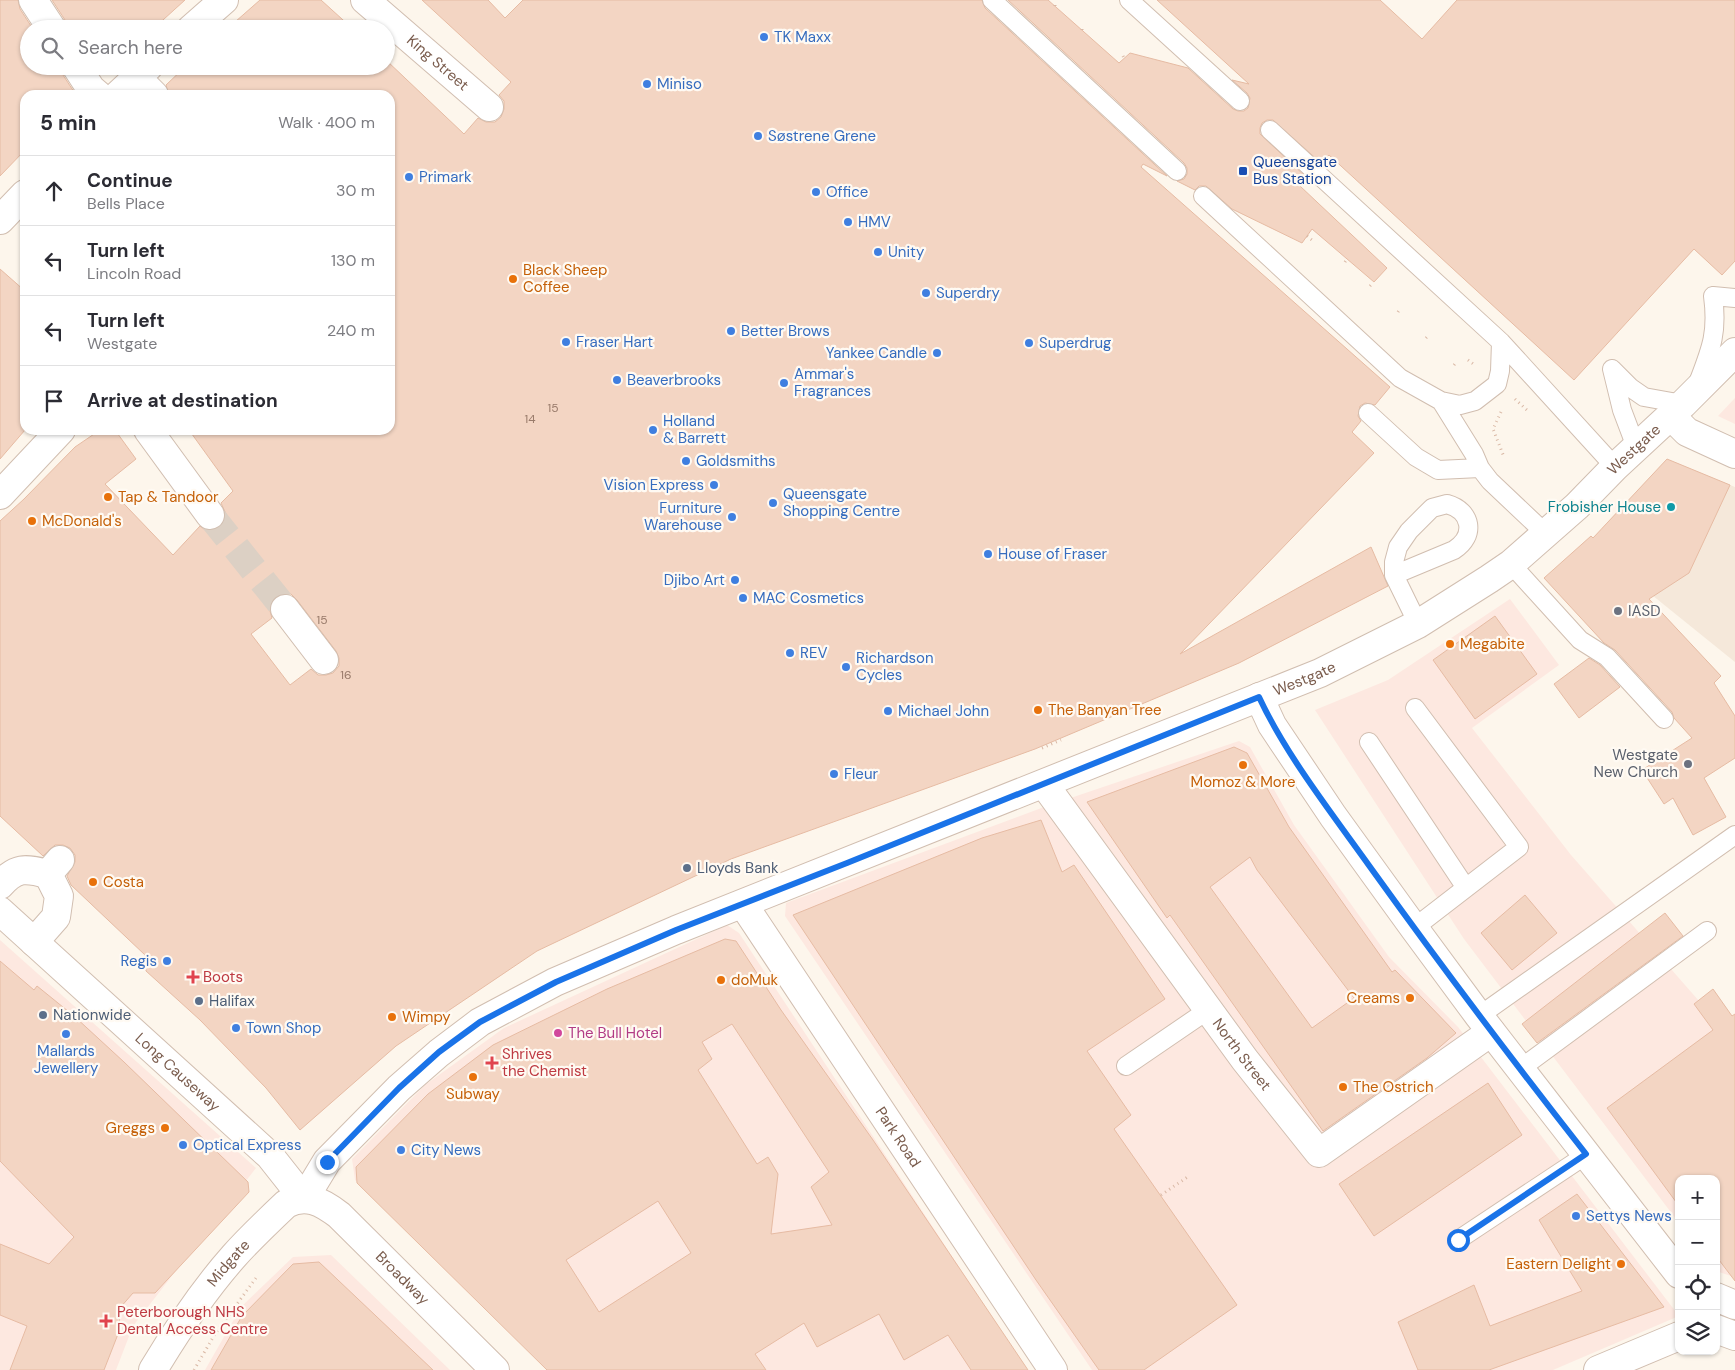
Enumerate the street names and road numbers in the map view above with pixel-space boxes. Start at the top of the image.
street label: King Street [402,30,473,95]
street label: Westgate [1603,420,1665,479]
street label: Westgate [1270,657,1339,701]
street label: North Street [1208,1014,1276,1095]
street label: Long Causeway [131,1028,225,1117]
street label: Park Road [871,1103,925,1171]
street label: Midgate [202,1235,254,1291]
street label: Broadway [371,1247,434,1310]

